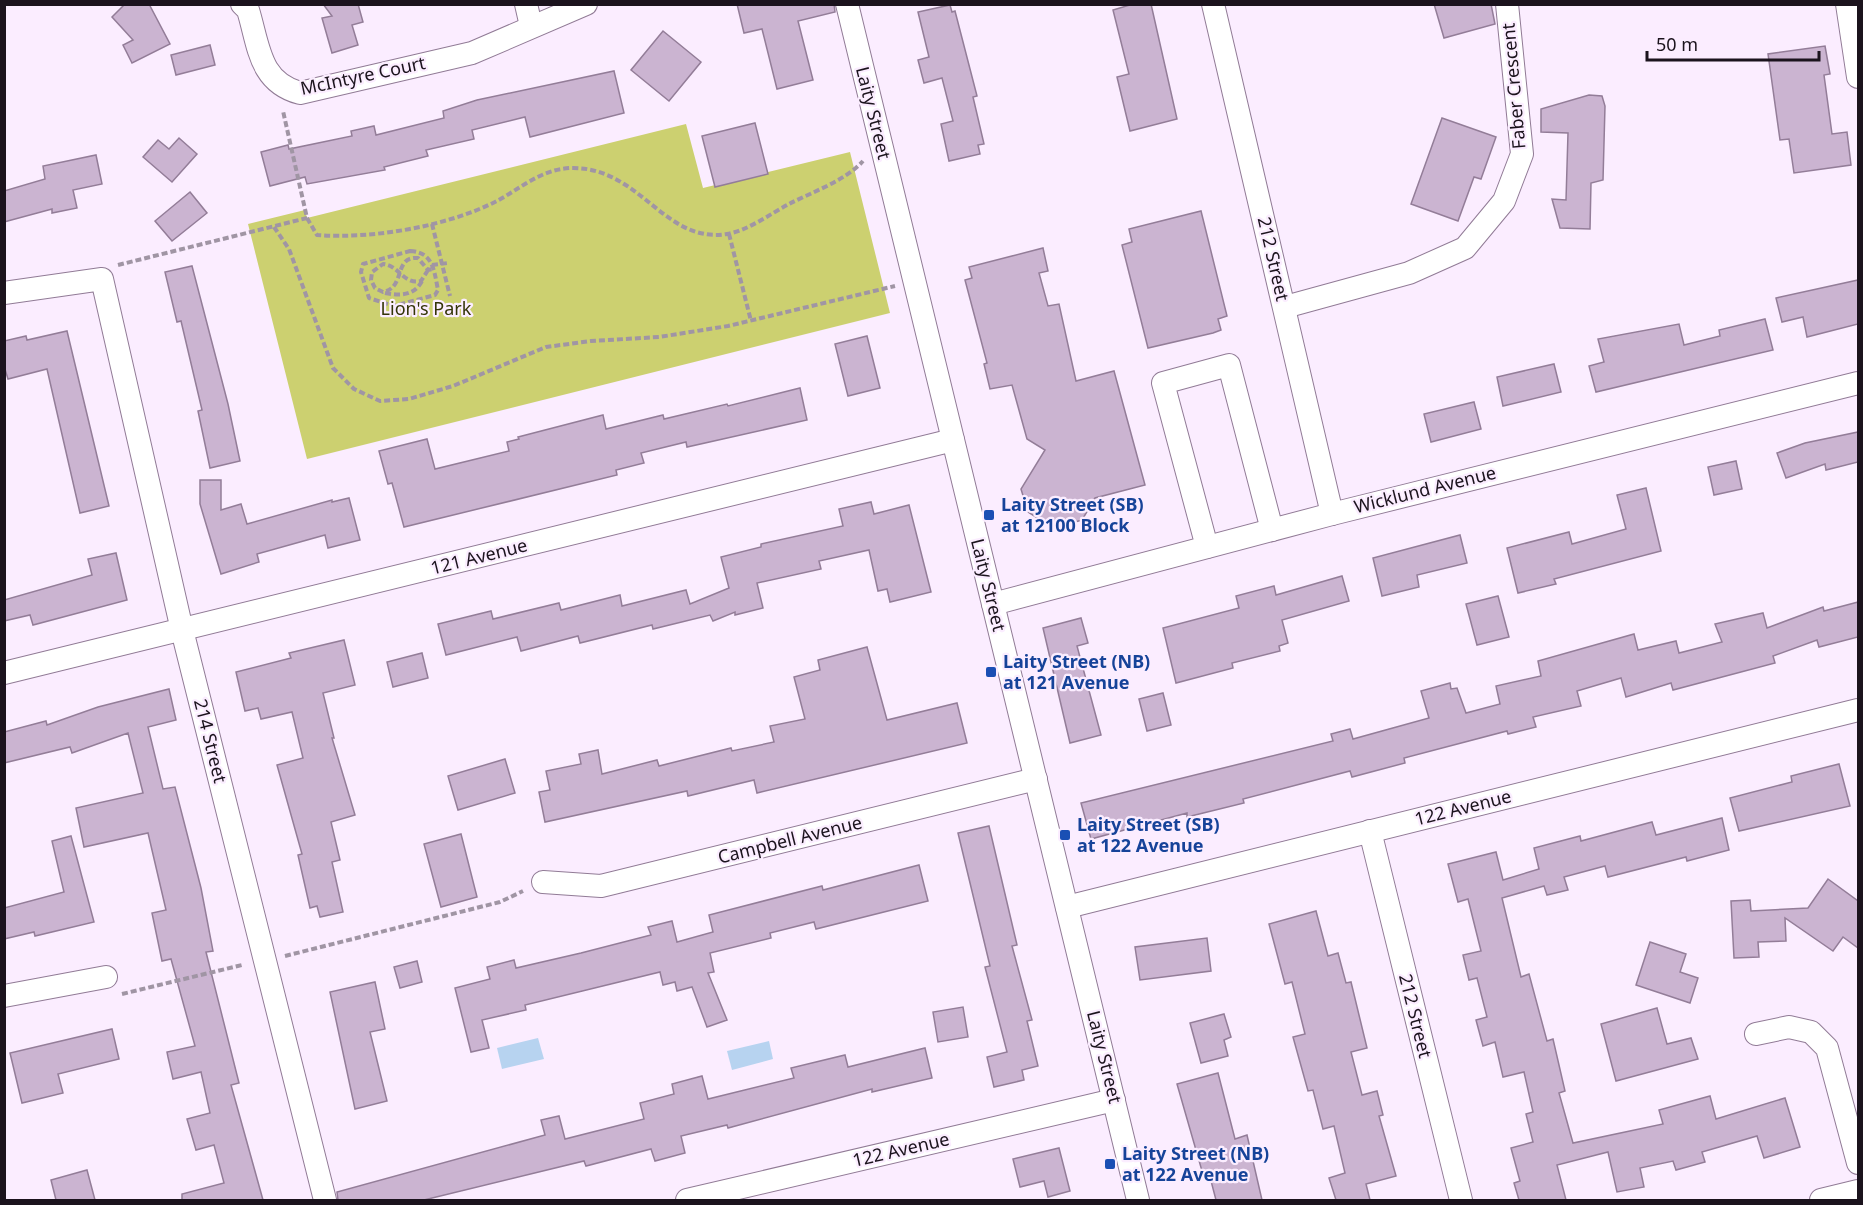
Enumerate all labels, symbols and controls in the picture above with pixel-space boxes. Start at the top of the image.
street label: Faber Crescent [1495,22,1530,150]
scale bar [1647,24,1820,62]
text: 50 m [1656,32,1698,56]
street label: McIntyre Court [298,50,428,100]
street label: Laity Street [851,64,897,162]
street label: 212 Street [1253,214,1295,304]
park label: Lion's Park [381,296,472,320]
street label: Wicklund Avenue [1351,460,1498,518]
place label: Laity Street (SB) at 12100 Block [1001,492,1144,537]
marker: Laity Street (SB) at 12100 Block [982,508,996,522]
street label: 121 Avenue [428,532,530,580]
street label: Laity Street [966,536,1012,634]
place label: Laity Street (NB) at 121 Avenue [1003,649,1150,694]
marker: Laity Street (NB) at 121 Avenue [984,665,998,679]
street label: 214 Street [189,696,233,786]
street label: 122 Avenue [1412,783,1514,831]
street label: Campbell Avenue [715,810,864,869]
place label: Laity Street (SB) at 122 Avenue [1077,812,1220,857]
marker: Laity Street (SB) at 122 Avenue [1058,828,1072,842]
street label: 212 Street [1394,971,1438,1061]
street label: Laity Street [1082,1008,1128,1106]
street label: 122 Avenue [850,1126,952,1172]
place label: Laity Street (NB) at 122 Avenue [1122,1141,1269,1186]
marker: Laity Street (NB) at 122 Avenue [1103,1157,1117,1171]

